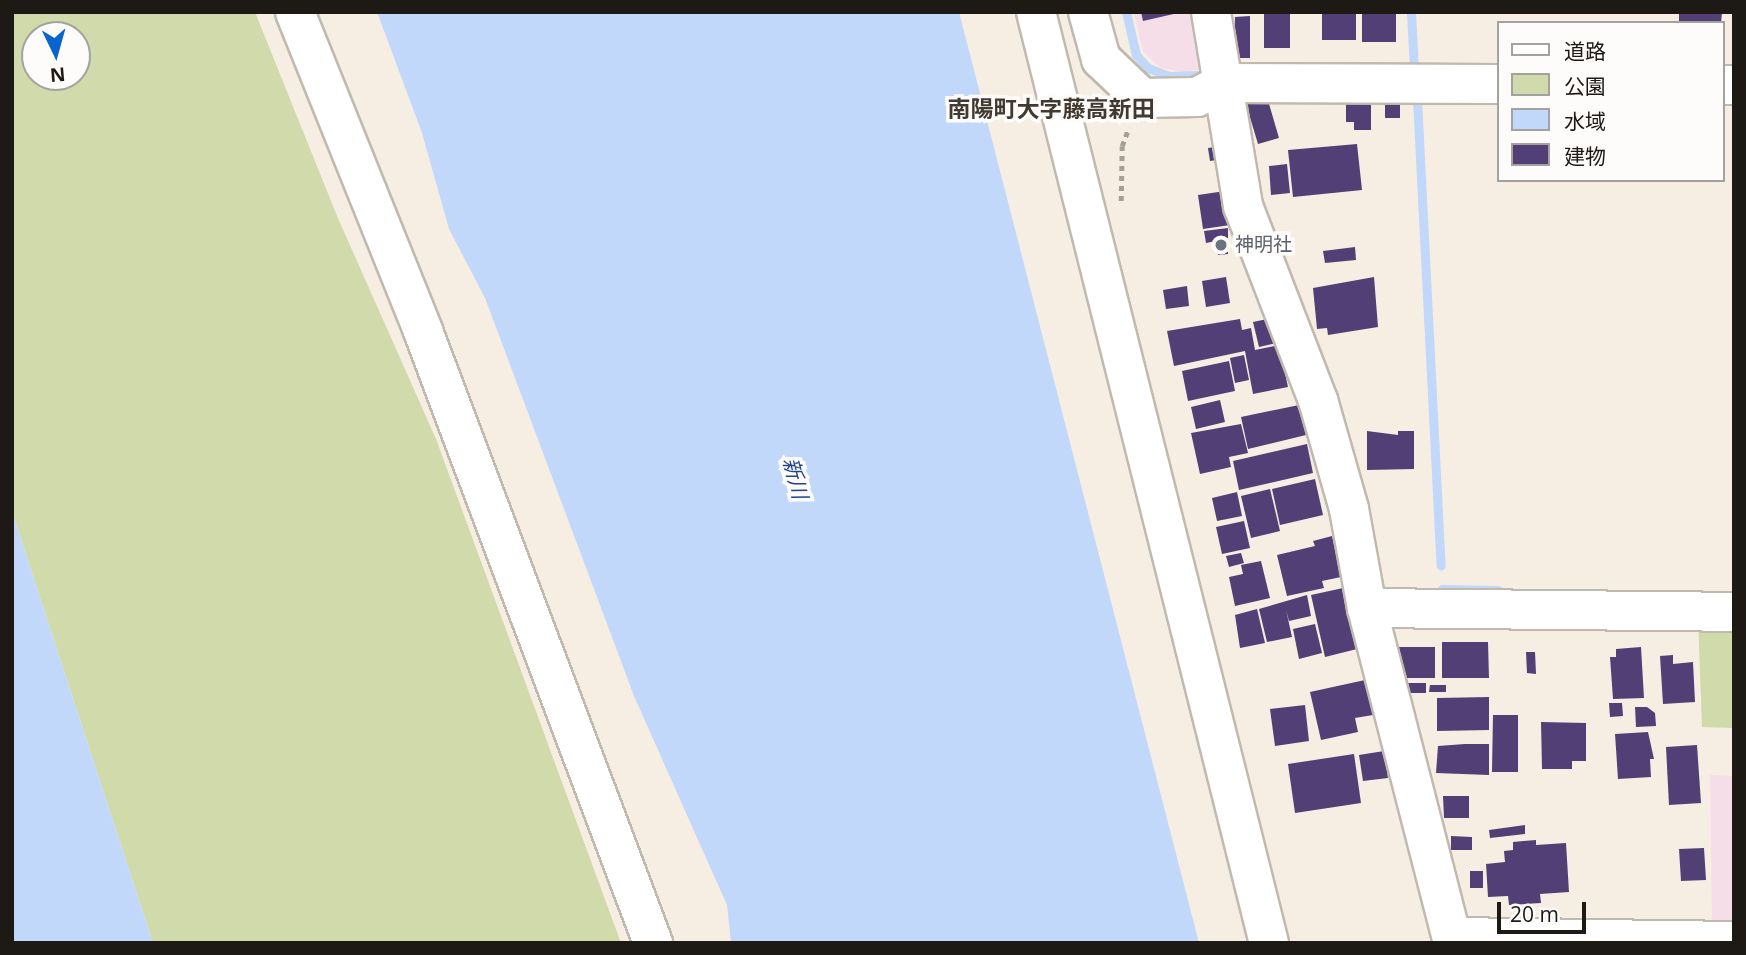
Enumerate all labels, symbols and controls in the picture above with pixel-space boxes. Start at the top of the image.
north arrow [21,21,91,91]
legend [1498,21,1725,182]
text: 道路 [1564,37,1606,65]
text: N [49,61,66,89]
text: 公園 [1564,72,1606,100]
district label: 南陽町大字藤高新田 [948,94,1154,122]
text: 水域 [1564,107,1606,135]
text: 建物 [1564,142,1606,170]
place label: 神明社 [1235,234,1292,256]
marker: 神明社 [1213,237,1229,253]
water label: 新川 [778,454,814,502]
scale bar [1501,888,1590,932]
text: 20 m [1510,900,1559,928]

